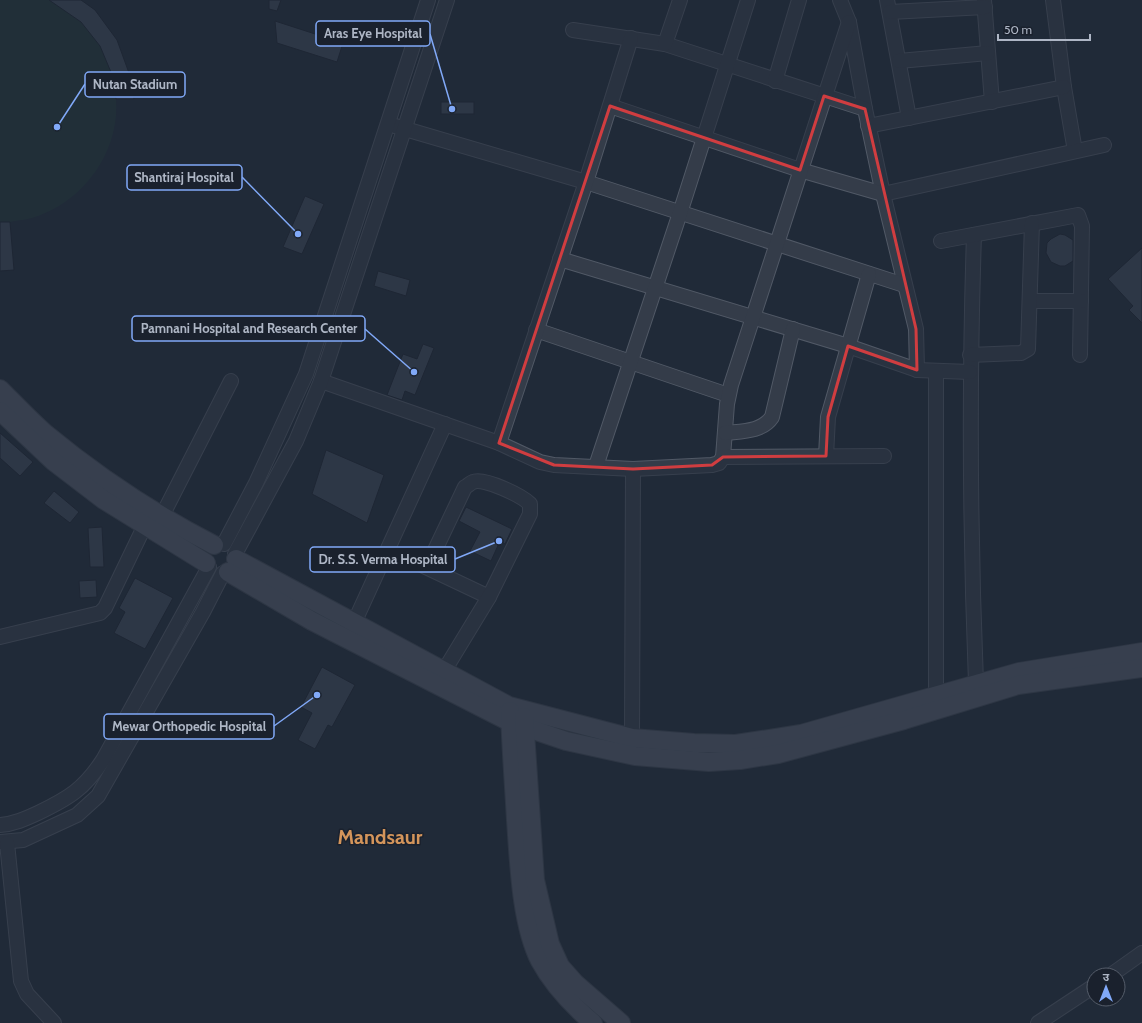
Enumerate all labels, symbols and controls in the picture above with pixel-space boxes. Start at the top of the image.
scale bar [998,16,1090,42]
callout: Aras Eye Hospital [316,21,430,46]
text: 50 m [1004,22,1032,37]
text: Aras Eye Hospital [324,25,423,41]
callout: Nutan Stadium [85,72,185,97]
text: Nutan Stadium [93,76,177,92]
callout: Shantiraj Hospital [127,165,242,190]
text: Shantiraj Hospital [134,169,234,185]
callout: Pamnani Hospital and Research Center [132,316,365,341]
text: Pamnani Hospital and Research Center [141,320,358,336]
callout: Dr. S.S. Verma Hospital [310,547,455,572]
text: Dr. S.S. Verma Hospital [319,551,448,567]
callout: Mewar Orthopedic Hospital [104,714,274,739]
text: Mewar Orthopedic Hospital [112,718,267,734]
district label: Mandsaur [338,825,423,849]
north arrow [1086,967,1126,1007]
text: उ [1103,970,1110,984]

